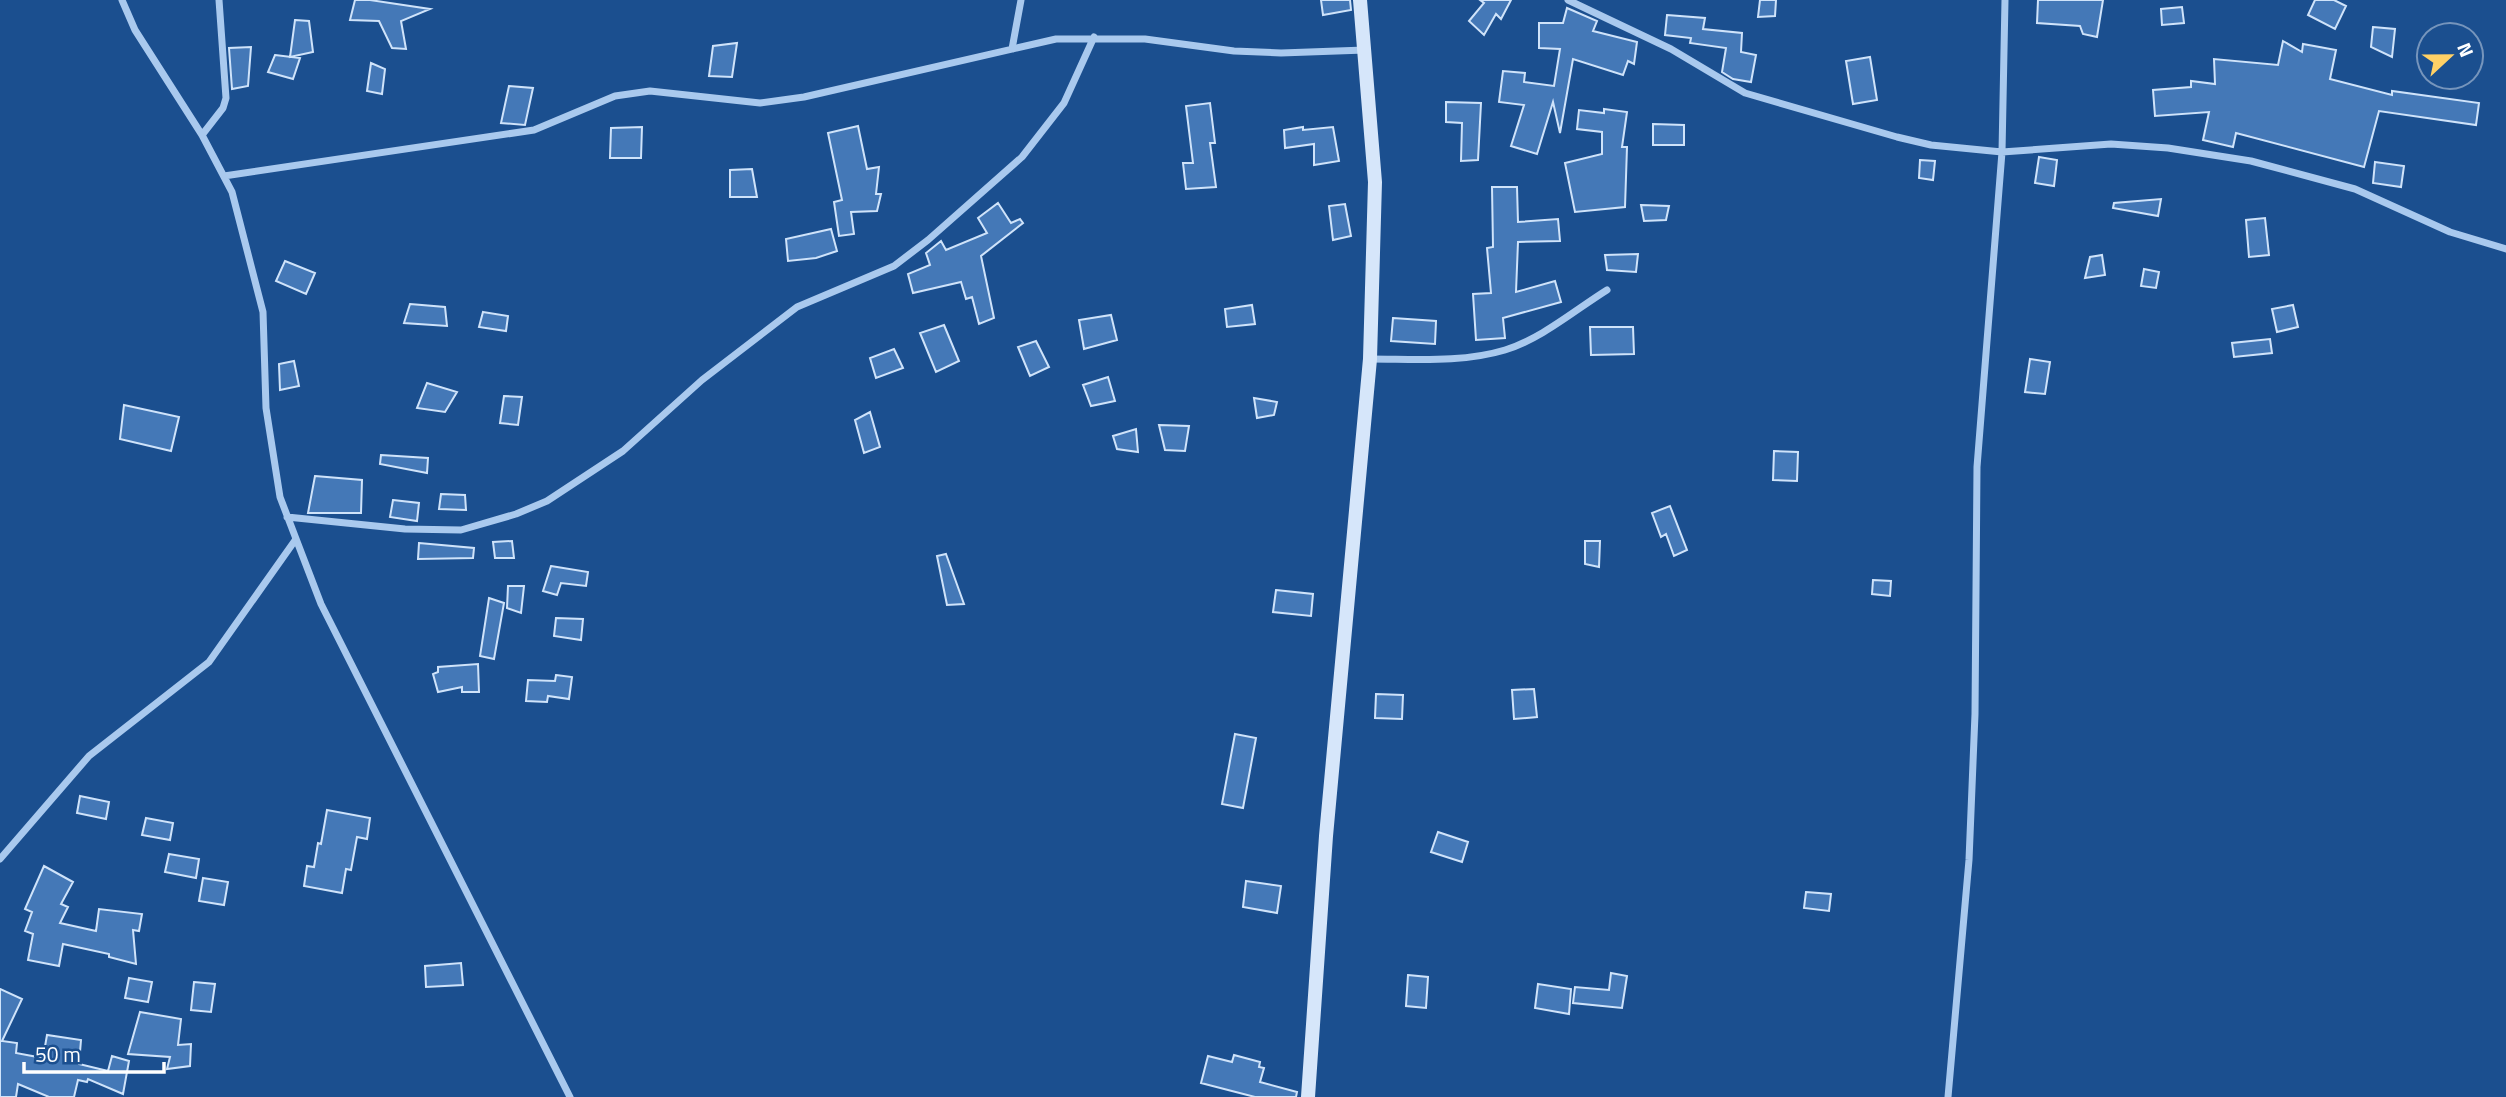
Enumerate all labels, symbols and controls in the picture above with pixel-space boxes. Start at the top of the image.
north arrow [2415,21,2485,91]
text: N [2450,38,2482,61]
scale bar [24,1030,164,1074]
text: 50 m [35,1038,81,1070]

